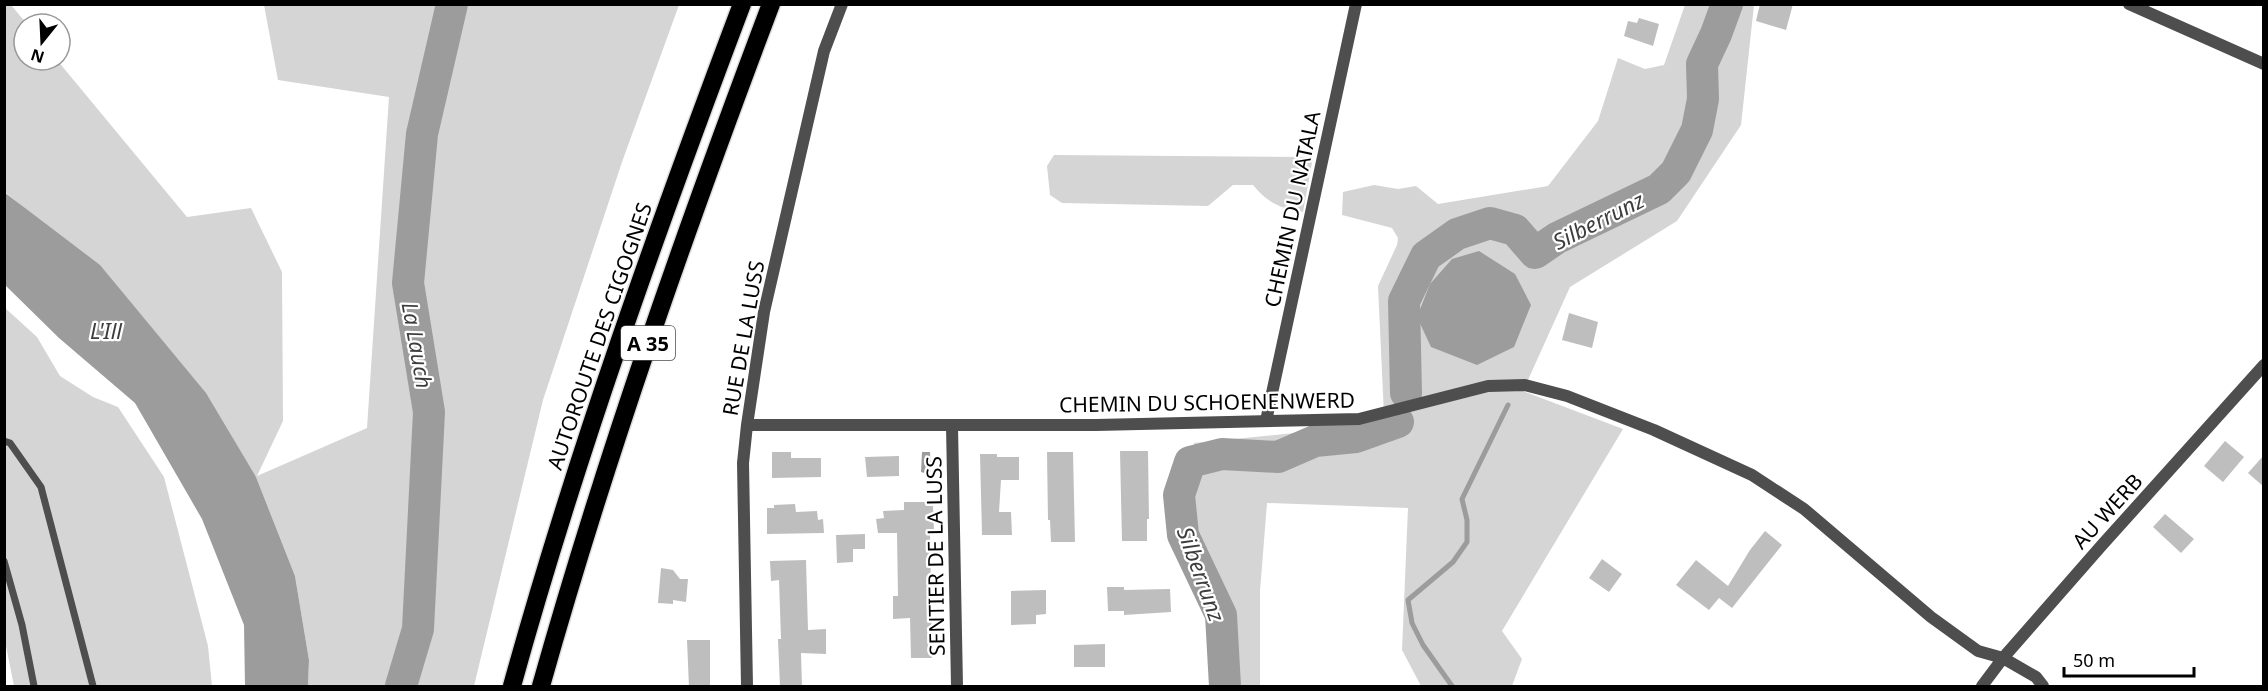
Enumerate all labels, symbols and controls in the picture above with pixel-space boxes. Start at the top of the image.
north arrow [12,12,72,72]
text: N [28,44,47,69]
street label: CHEMIN DU NATALA [1257,108,1327,310]
water label: Silberrunz [1547,184,1649,256]
street label: AUTOROUTE DES CIGOGNES [540,199,658,473]
street label: RUE DE LA LUSS [716,258,770,418]
water label: La Lauch [396,299,440,391]
water label: L'Ill [90,315,123,345]
road number: A 35 [621,326,675,360]
street label: CHEMIN DU SCHOENENWERD [1059,385,1355,419]
street label: SENTIER DE LA LUSS [919,456,951,656]
street label: AU WERB [2066,467,2148,555]
water label: Silberrunz [1171,522,1233,626]
scale bar [2064,640,2194,678]
text: 50 m [2073,648,2115,672]

